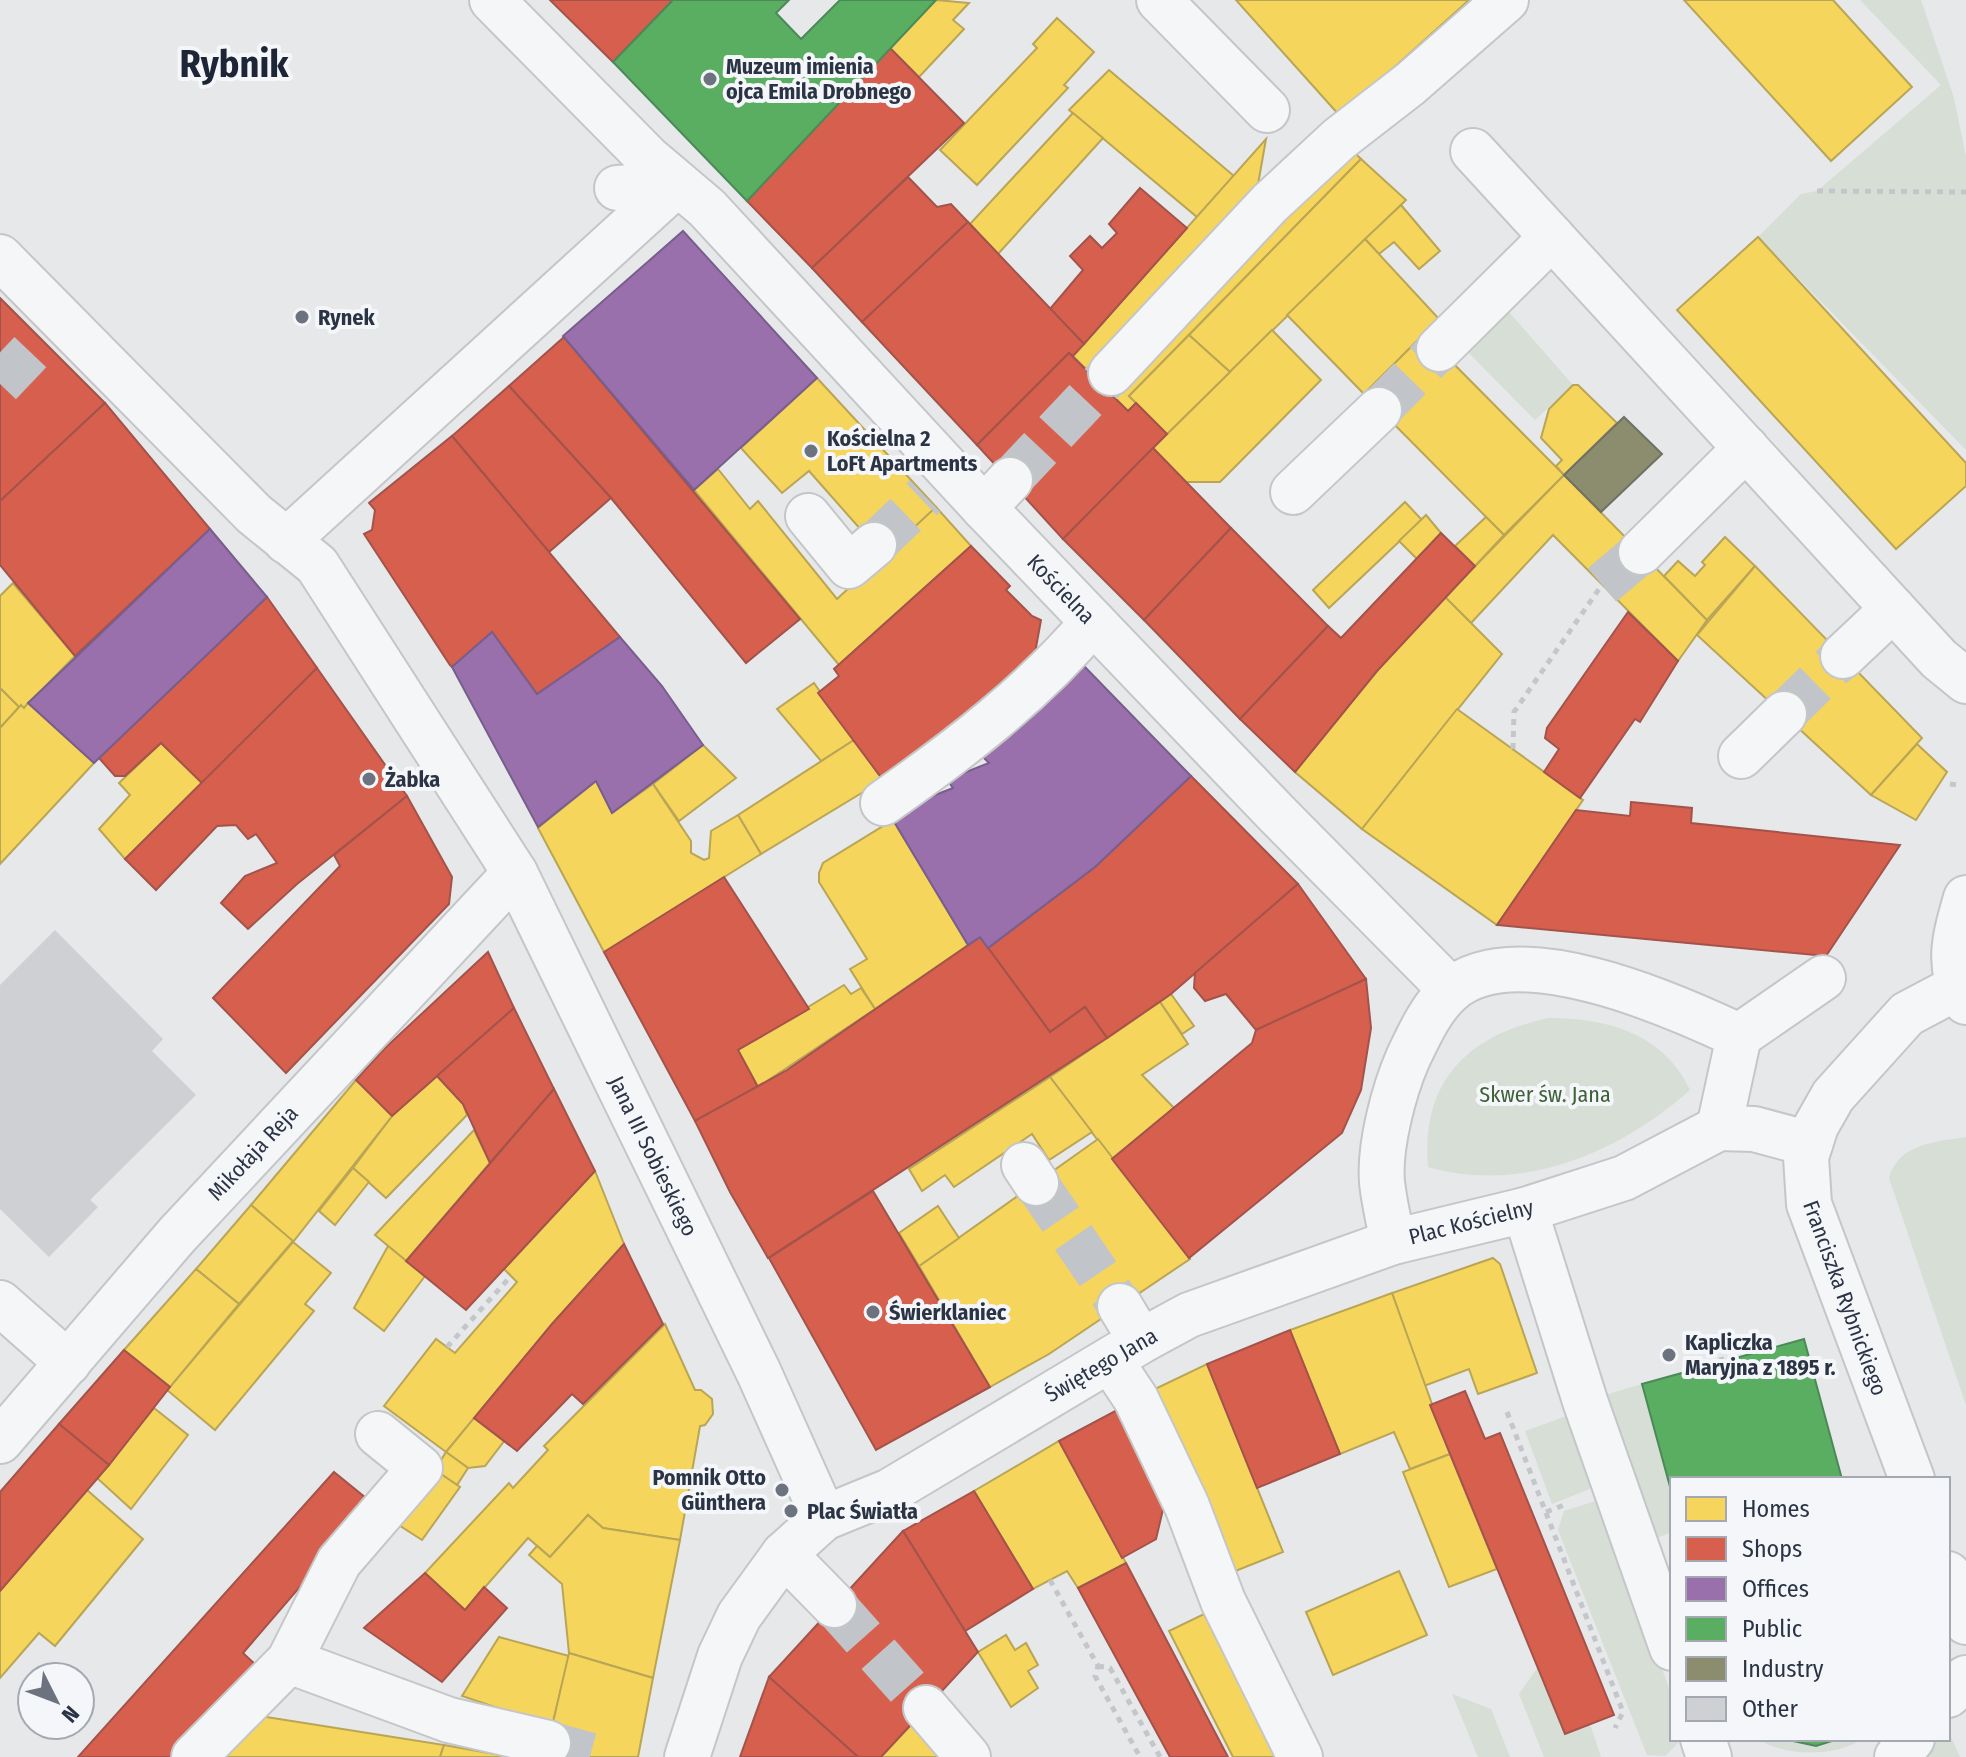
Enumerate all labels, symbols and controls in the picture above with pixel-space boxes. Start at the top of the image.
district label: Rybnik [179,41,289,87]
place label: Muzeum imienia ojca Emila Drobnego [726,53,912,105]
marker: Muzeum imienia ojca Emila Drobnego [701,70,719,88]
place label: Rynek [318,304,376,331]
marker: Rynek [293,308,311,326]
place label: Kościelna 2 LoFt Apartments [827,425,978,477]
marker: Kościelna 2 LoFt Apartments [802,442,820,460]
street label: Kościelna [1021,549,1101,629]
place label: Żabka [385,766,440,793]
marker: Żabka [360,770,378,788]
street label: Jana III Sobieskiego [603,1071,703,1241]
park label: Skwer św. Jana [1479,1081,1611,1108]
street label: Mikołaja Reja [202,1100,304,1206]
street label: Plac Kościelny [1406,1193,1536,1251]
street label: Franciszka Rybnickiego [1797,1197,1893,1399]
place label: Świerklaniec [889,1299,1007,1326]
marker: Świerklaniec [864,1303,882,1321]
street label: Świętego Jana [1040,1322,1162,1408]
place label: Kapliczka Maryjna z 1895 r. [1685,1329,1836,1381]
marker: Kapliczka Maryjna z 1895 r. [1660,1346,1678,1364]
place label: Pomnik Otto Günthera [652,1464,766,1516]
legend [1670,1477,1950,1741]
marker: Pomnik Otto Günthera [773,1481,791,1499]
text: Homes [1742,1495,1810,1523]
place label: Plac Światła [807,1498,918,1525]
marker: Plac Światła [782,1502,800,1520]
text: Shops [1742,1535,1802,1563]
text: Offices [1742,1575,1809,1603]
text: Public [1742,1615,1802,1643]
text: Industry [1742,1655,1824,1683]
north arrow [16,1661,96,1741]
text: Other [1742,1695,1798,1723]
text: N [56,1700,85,1728]

